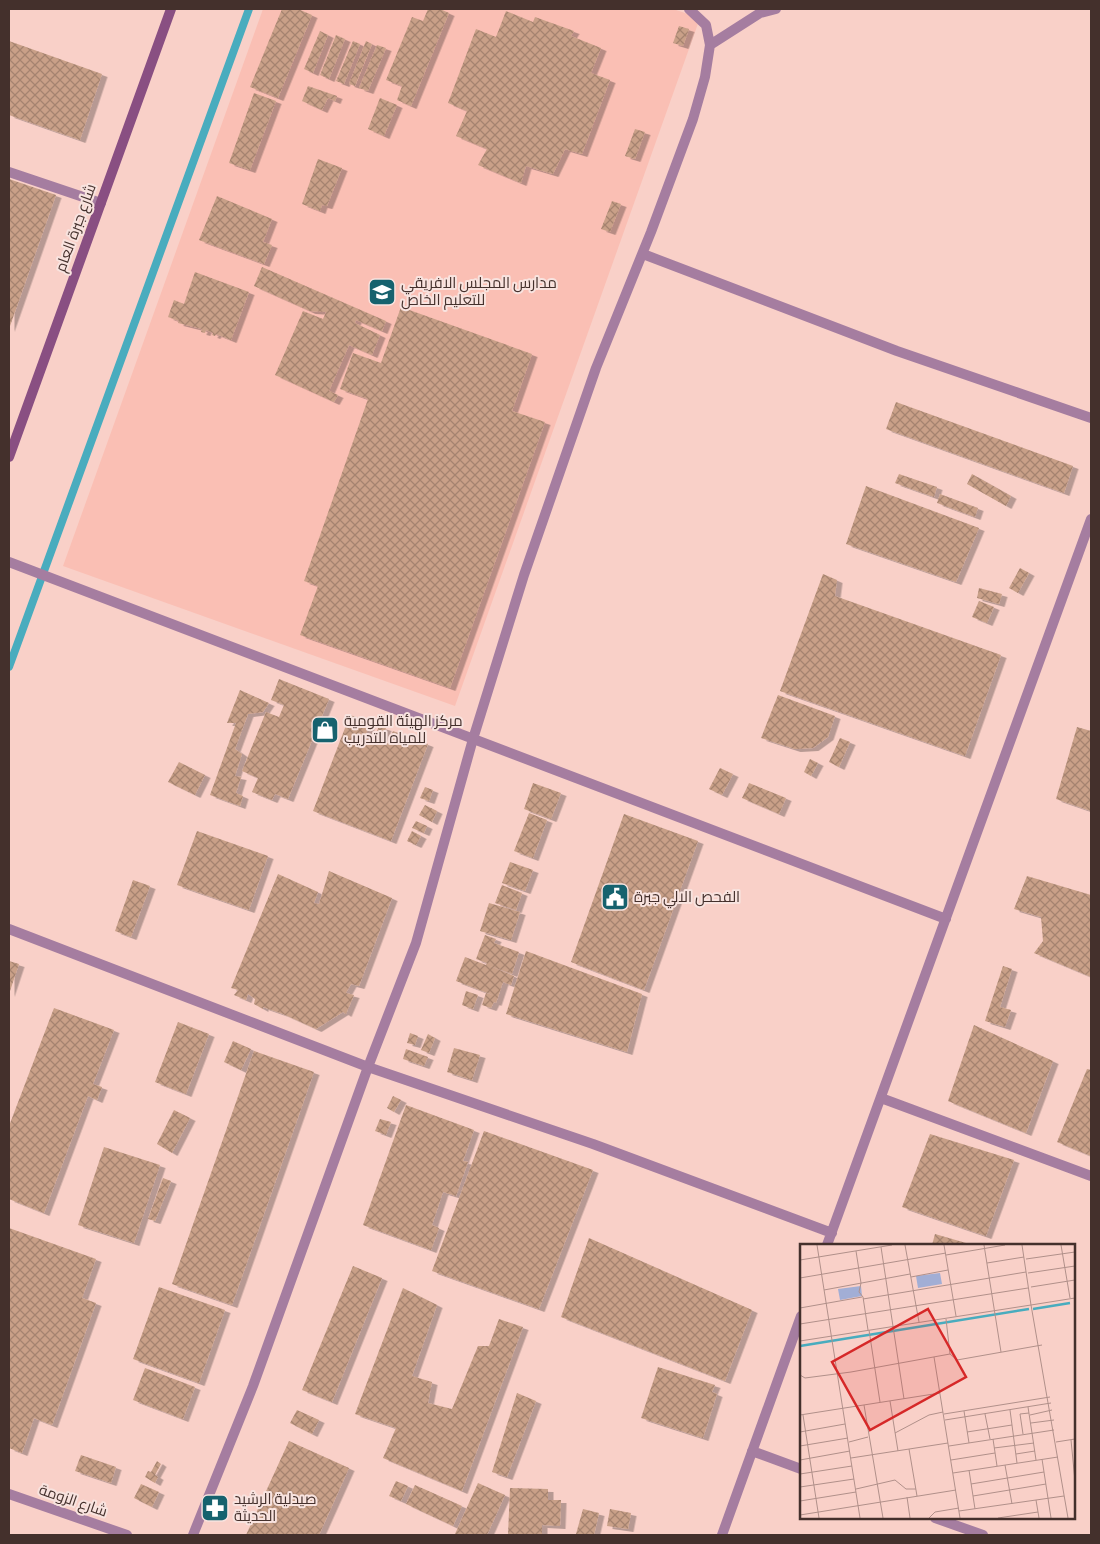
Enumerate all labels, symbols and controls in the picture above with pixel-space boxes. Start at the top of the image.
street label: شارع جبرة العام [50,181,102,275]
place label: مدارس المجلس الافريقي للتعليم الخاص [401,273,557,311]
school or university icon: مدارس المجلس الافريقي للتعليم الخاص [367,277,397,307]
place label: مركز الهيئة القومية للمياه للتدريب [344,711,463,749]
shop icon: مركز الهيئة القومية للمياه للتدريب [310,715,340,745]
public building icon: الفحص الالي جبرة [600,882,630,912]
place label: الفحص الالي جبرة [634,887,740,909]
inset map [800,1244,1075,1519]
street label: شارع الزومة [36,1479,110,1523]
place label: صيدلية الرشيد الحديثة [234,1489,316,1527]
pharmacy icon: صيدلية الرشيد الحديثة [200,1493,230,1523]

